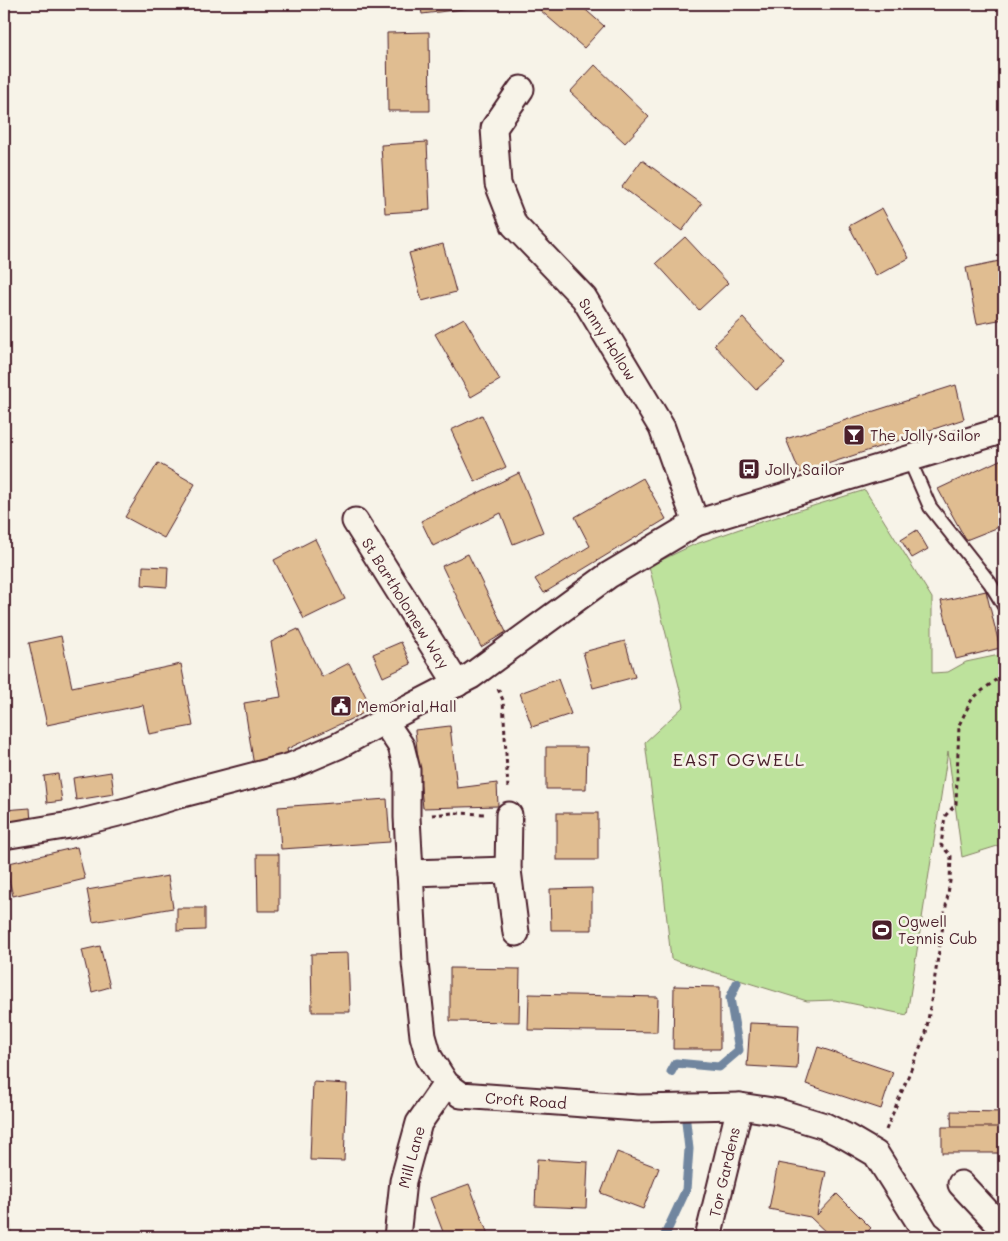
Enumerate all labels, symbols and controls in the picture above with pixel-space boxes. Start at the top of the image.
street label: Sunny Hollow [575,294,641,384]
bar icon: The Jolly Sailor [842,423,866,447]
place label: The Jolly Sailor [870,425,981,445]
bus stop icon: Jolly Sailor [737,457,761,481]
place label: Jolly Sailor [765,459,845,479]
street label: St Bartholomew Way [358,534,454,672]
public building icon: Memorial Hall [329,694,353,718]
place label: Memorial Hall [357,696,457,716]
district label: EAST OGWELL [673,747,805,771]
place label: Ogwell Tennis Cub [898,911,977,948]
sports icon: Ogwell Tennis Cub [870,918,894,942]
street label: Croft Road [485,1087,567,1113]
street label: Mill Lane [393,1124,429,1190]
street label: Tor Gardens [704,1125,744,1219]

